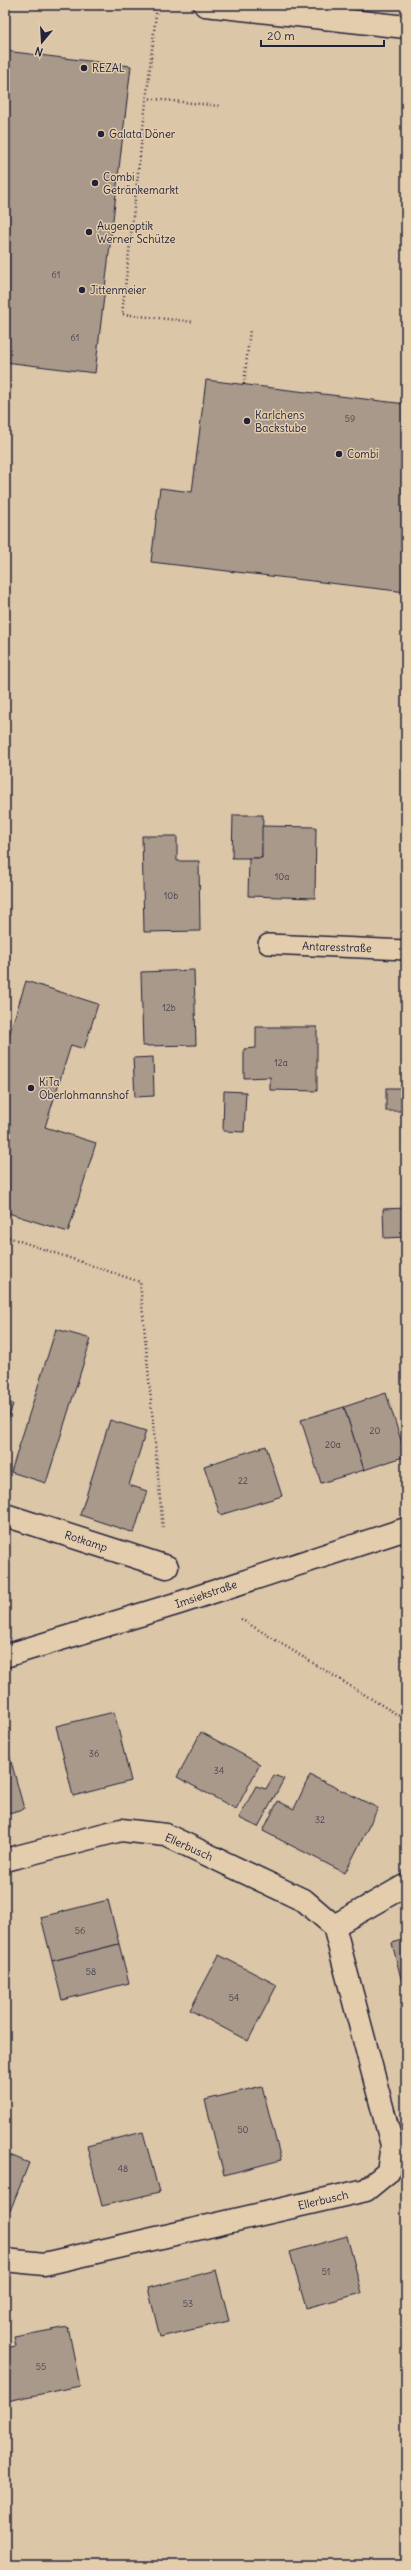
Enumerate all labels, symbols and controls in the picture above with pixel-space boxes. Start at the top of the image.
north arrow [22,22,62,62]
scale bar [261,22,384,48]
text: 20 m [267,28,295,43]
text: N [33,44,45,59]
place label: REZAL [92,61,125,75]
marker: REZAL [79,63,89,73]
place label: Galata Döner [109,127,176,141]
marker: Galata Döner [96,129,106,139]
place label: Combi Getränkemarkt [103,170,179,197]
marker: Combi Getränkemarkt [90,178,100,188]
place label: Augenoptik Werner Schütze [97,219,176,246]
marker: Augenoptik Werner Schütze [84,227,94,237]
house number: 61 [52,269,60,280]
place label: Jittenmeier [90,283,147,297]
marker: Jittenmeier [77,285,87,295]
house number: 61 [71,332,79,343]
place label: Karlchens Backstube [255,408,307,435]
house number: 59 [345,413,355,424]
marker: Karlchens Backstube [242,416,252,426]
place label: Combi [347,447,379,461]
marker: Combi [334,449,344,459]
house number: 10a [275,871,289,882]
house number: 10b [164,890,178,901]
street label: Antaresstraße [302,939,372,955]
house number: 12b [162,1002,176,1013]
house number: 12a [274,1057,288,1068]
place label: KiTa Oberlohmannshof [39,1075,129,1102]
marker: KiTa Oberlohmannshof [26,1083,36,1093]
house number: 20 [370,1425,381,1436]
house number: 20a [325,1439,341,1450]
house number: 22 [238,1475,248,1486]
street label: Rotkamp [63,1527,109,1555]
street label: Imsiekstraße [173,1577,239,1611]
house number: 36 [89,1748,99,1759]
house number: 34 [214,1765,224,1776]
house number: 32 [315,1814,325,1825]
street label: Ellerbusch [163,1830,215,1864]
house number: 56 [75,1925,85,1936]
house number: 58 [86,1966,96,1977]
house number: 54 [229,1992,239,2003]
house number: 50 [237,2124,249,2135]
house number: 48 [118,2163,128,2174]
street label: Ellerbusch [296,2187,350,2213]
house number: 51 [322,2266,330,2277]
house number: 53 [183,2298,193,2309]
house number: 55 [36,2361,46,2372]

